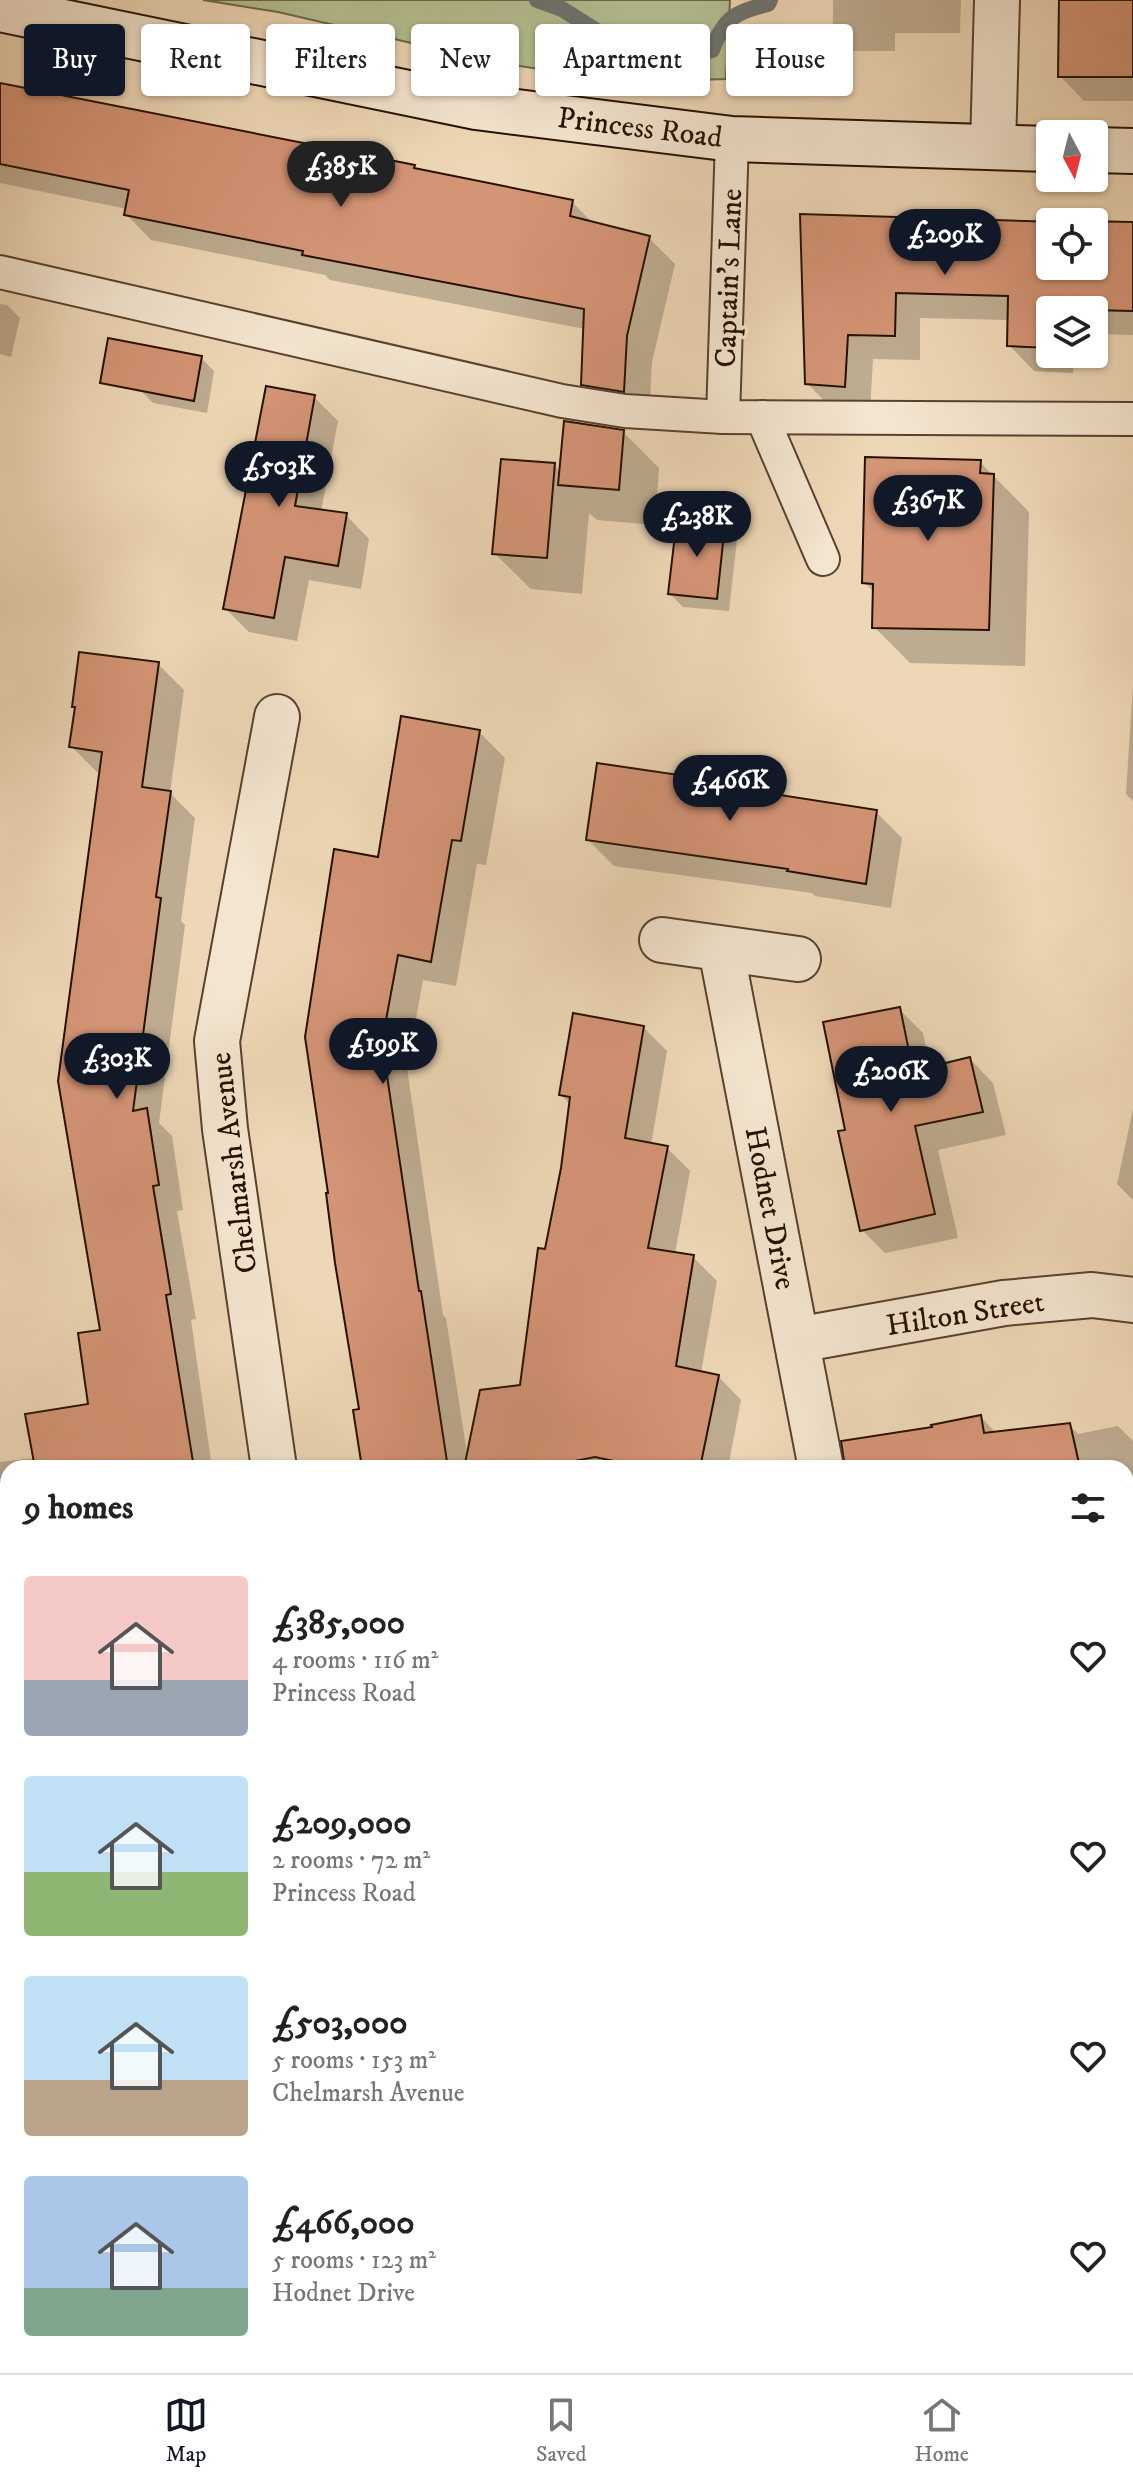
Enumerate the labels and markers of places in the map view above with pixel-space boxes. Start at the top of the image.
pin: £385K [285,141,397,209]
pin: £209K [889,209,1001,277]
pin: £503K [223,441,335,509]
pin: £367K [872,475,984,543]
pin: £238K [641,491,753,559]
pin: £466K [674,755,786,823]
pin: £199K [327,1018,439,1086]
pin: £303K [61,1033,173,1101]
pin: £206K [835,1046,947,1114]

